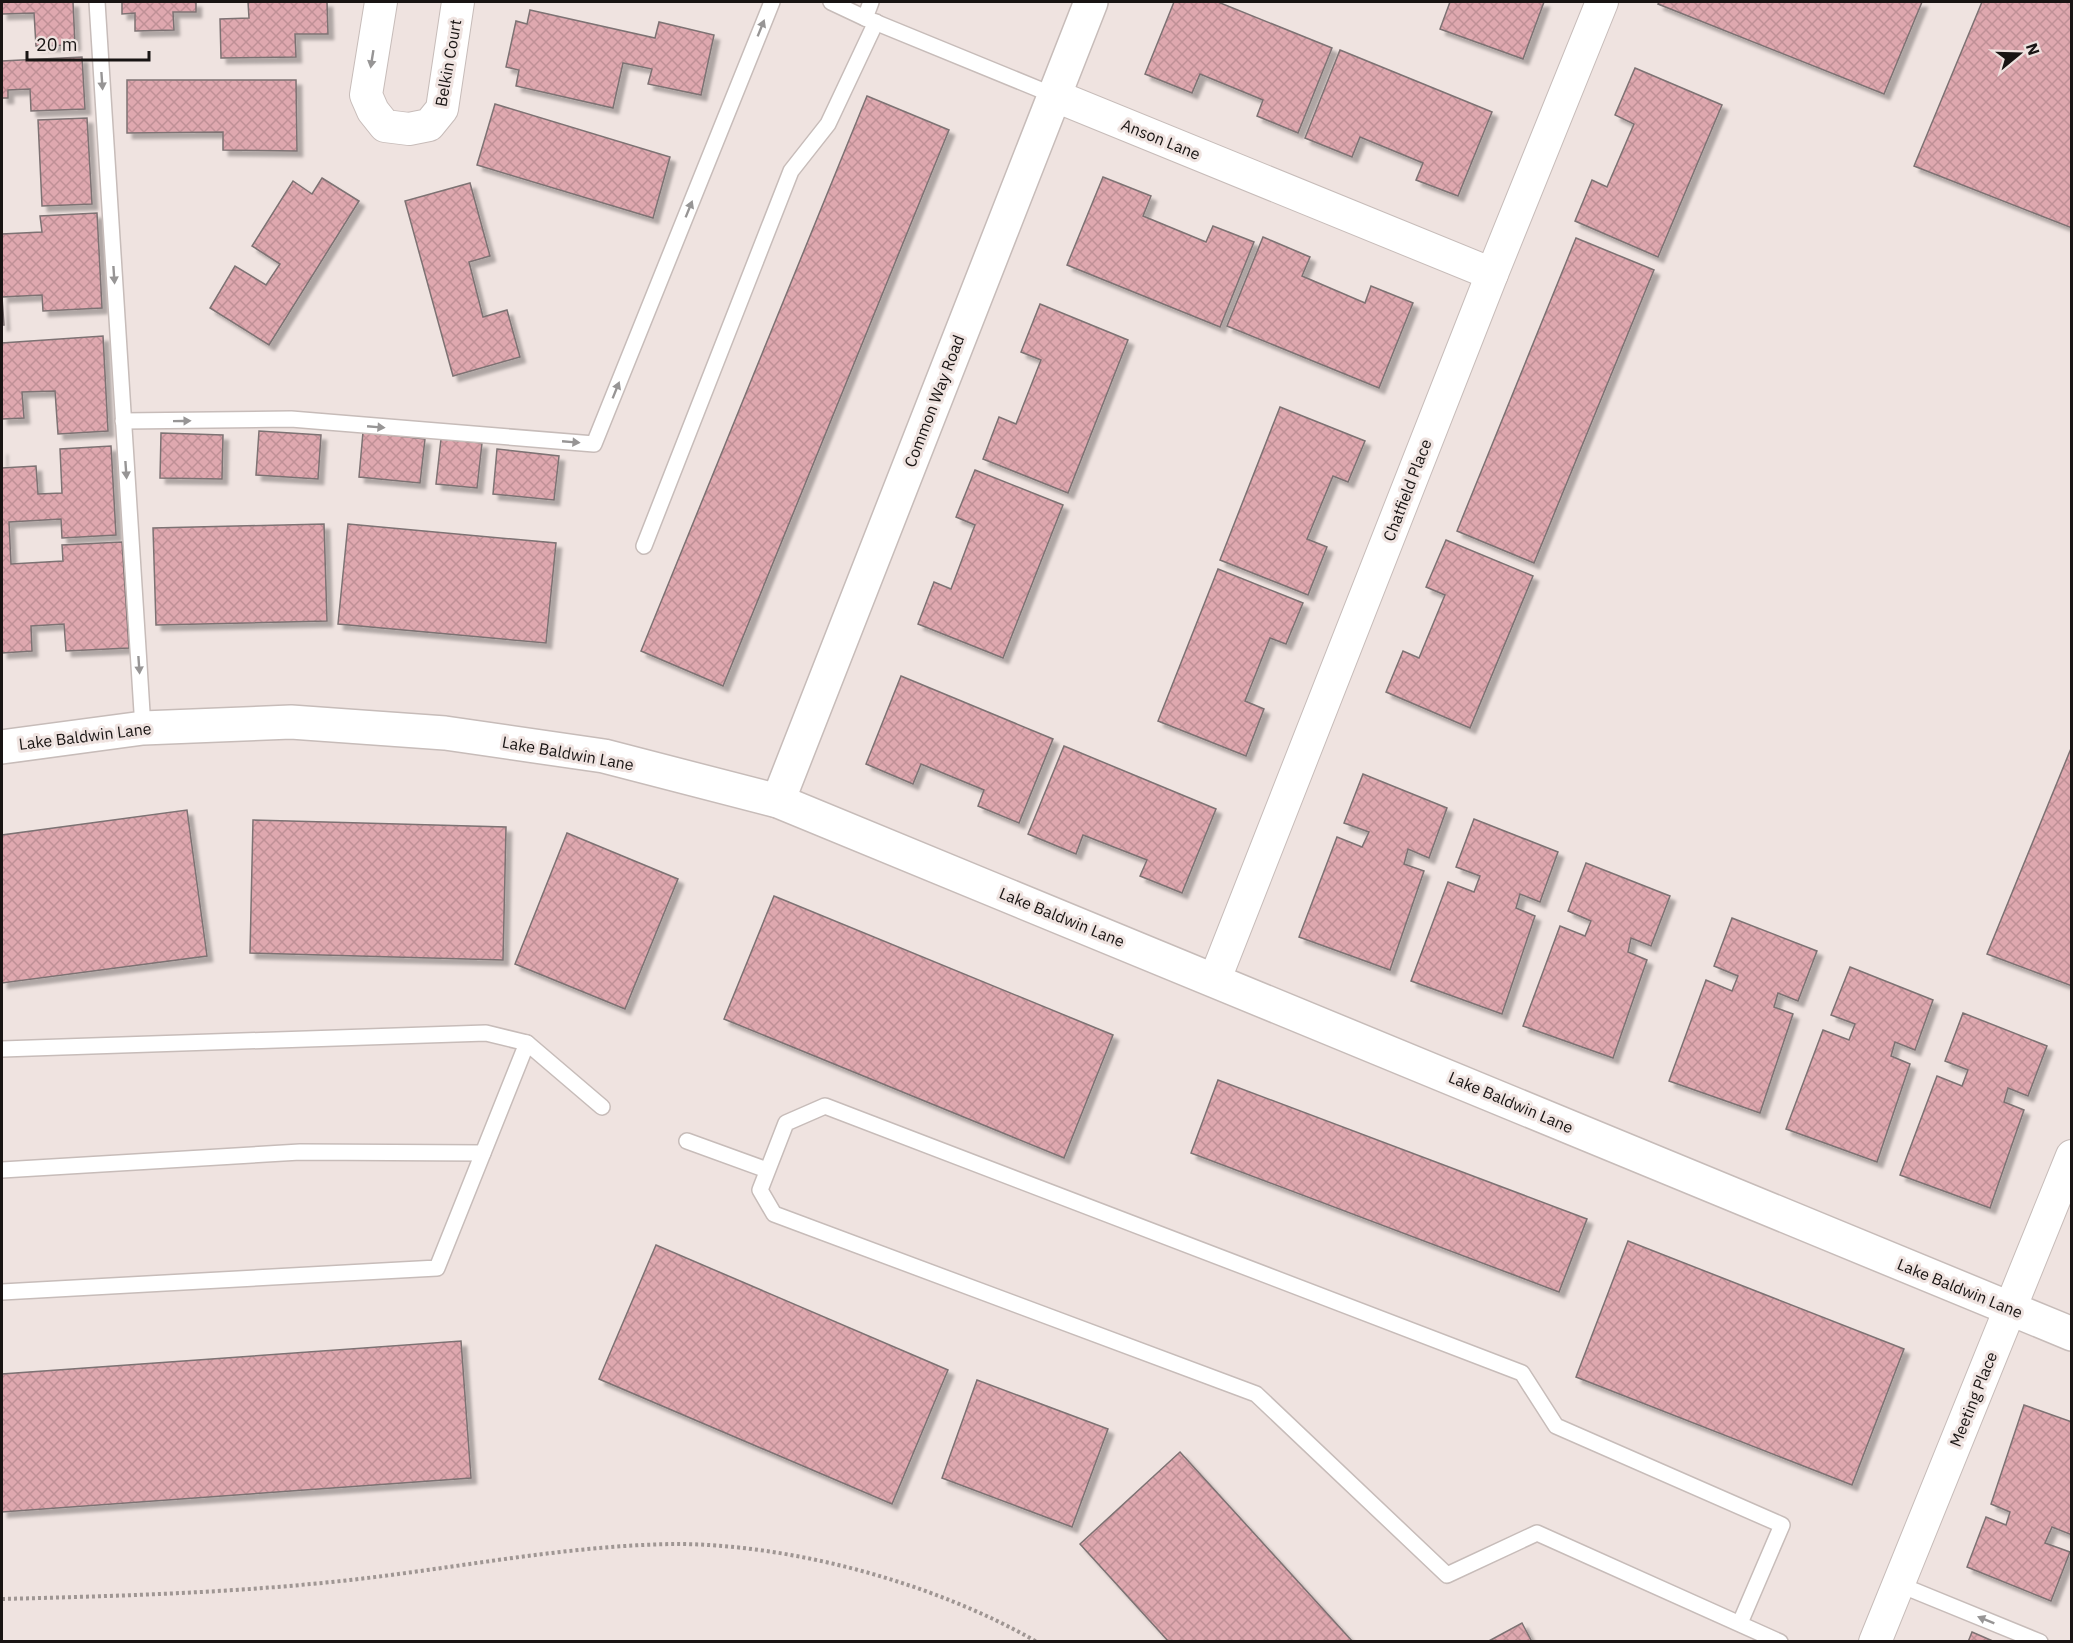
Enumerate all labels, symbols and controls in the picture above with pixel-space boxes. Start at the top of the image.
street label: Belkin Court [430,18,466,108]
one-way arrow [756,19,766,37]
scale bar [27,24,148,62]
north arrow [1989,24,2049,84]
text: 20 m [36,33,78,56]
text: N [2022,40,2045,58]
one-way arrow [367,50,376,69]
one-way arrow [97,71,106,90]
street label: Anson Lane [1119,114,1204,164]
one-way arrow [684,200,694,218]
one-way arrow [109,266,119,285]
street label: Common Way Road [900,332,968,470]
one-way arrow [612,381,621,399]
one-way arrow [172,416,191,425]
one-way arrow [367,422,386,432]
street label: Chatfield Place [1378,436,1436,544]
one-way arrow [561,438,580,447]
one-way arrow [122,461,131,480]
one-way arrow [134,655,144,674]
street label: Lake Baldwin Lane [18,718,153,754]
street label: Lake Baldwin Lane [501,732,636,774]
street label: Lake Baldwin Lane [996,883,1128,951]
street label: Lake Baldwin Lane [1446,1067,1577,1137]
street label: Lake Baldwin Lane [1894,1254,2026,1322]
street label: Meeting Place [1945,1348,2001,1449]
one-way arrow [1976,1614,1994,1624]

